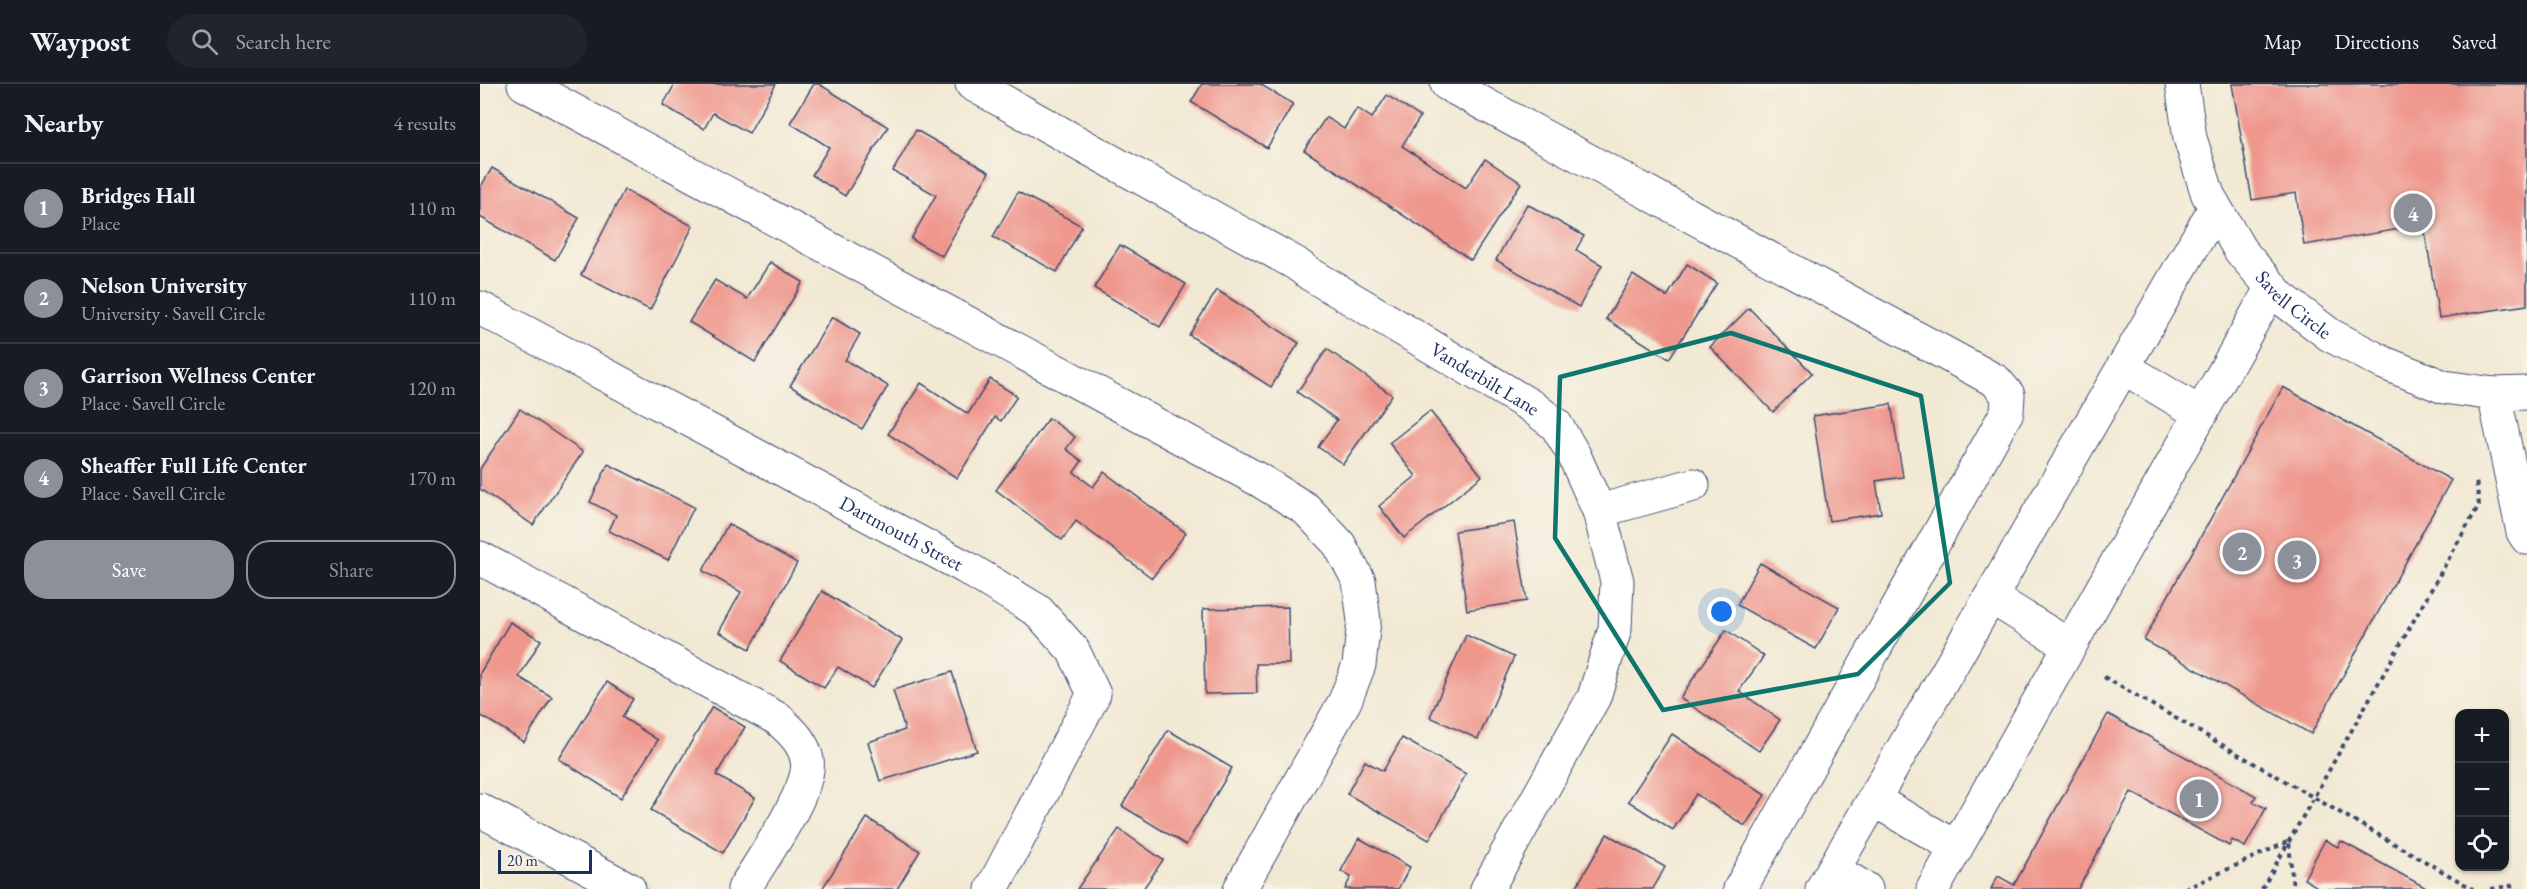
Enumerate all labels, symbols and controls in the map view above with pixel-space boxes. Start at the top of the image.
search box [167,14,587,68]
text: Waypost [30,23,131,59]
icon: search [188,25,221,58]
text: Search here [236,27,331,56]
text: Map [2264,28,2301,55]
text: Directions [2334,28,2419,55]
text: Saved [2452,28,2497,55]
text: Nearby [24,106,104,140]
text: 4 results [393,110,456,136]
text: Bridges Hall [81,181,195,210]
pin: 4 [2394,190,2432,236]
text: 1 [38,195,49,221]
text: 110 m [408,195,456,221]
text: Place [81,210,120,236]
street label: Savell Circle [2250,265,2337,345]
text: Nelson University [81,271,247,300]
text: 2 [38,285,49,311]
text: 110 m [408,285,456,311]
text: University · Savell Circle [81,300,265,326]
street label: Vanderbilt Lane [1426,336,1546,421]
text: Garrison Wellness Center [81,361,315,390]
text: 3 [38,375,49,401]
text: 120 m [408,375,456,401]
text: Place · Savell Circle [81,390,225,416]
text: Sheaffer Full Life Center [81,451,307,480]
text: 4 [38,465,49,491]
text: 170 m [408,465,456,491]
text: Place · Savell Circle [81,480,225,506]
street label: Dartmouth Street [835,490,969,577]
pin: 2 [2222,530,2262,574]
pin: 3 [2278,538,2316,582]
button: Save [24,540,234,599]
button: Share [246,540,456,599]
your location [1707,597,1736,626]
map controls [2455,709,2509,871]
button: + [2455,709,2509,763]
button: − [2455,763,2509,817]
pin: 1 [2180,776,2218,822]
button: locate [2455,817,2509,871]
scale bar [498,847,592,874]
text: 20 m [507,850,538,871]

